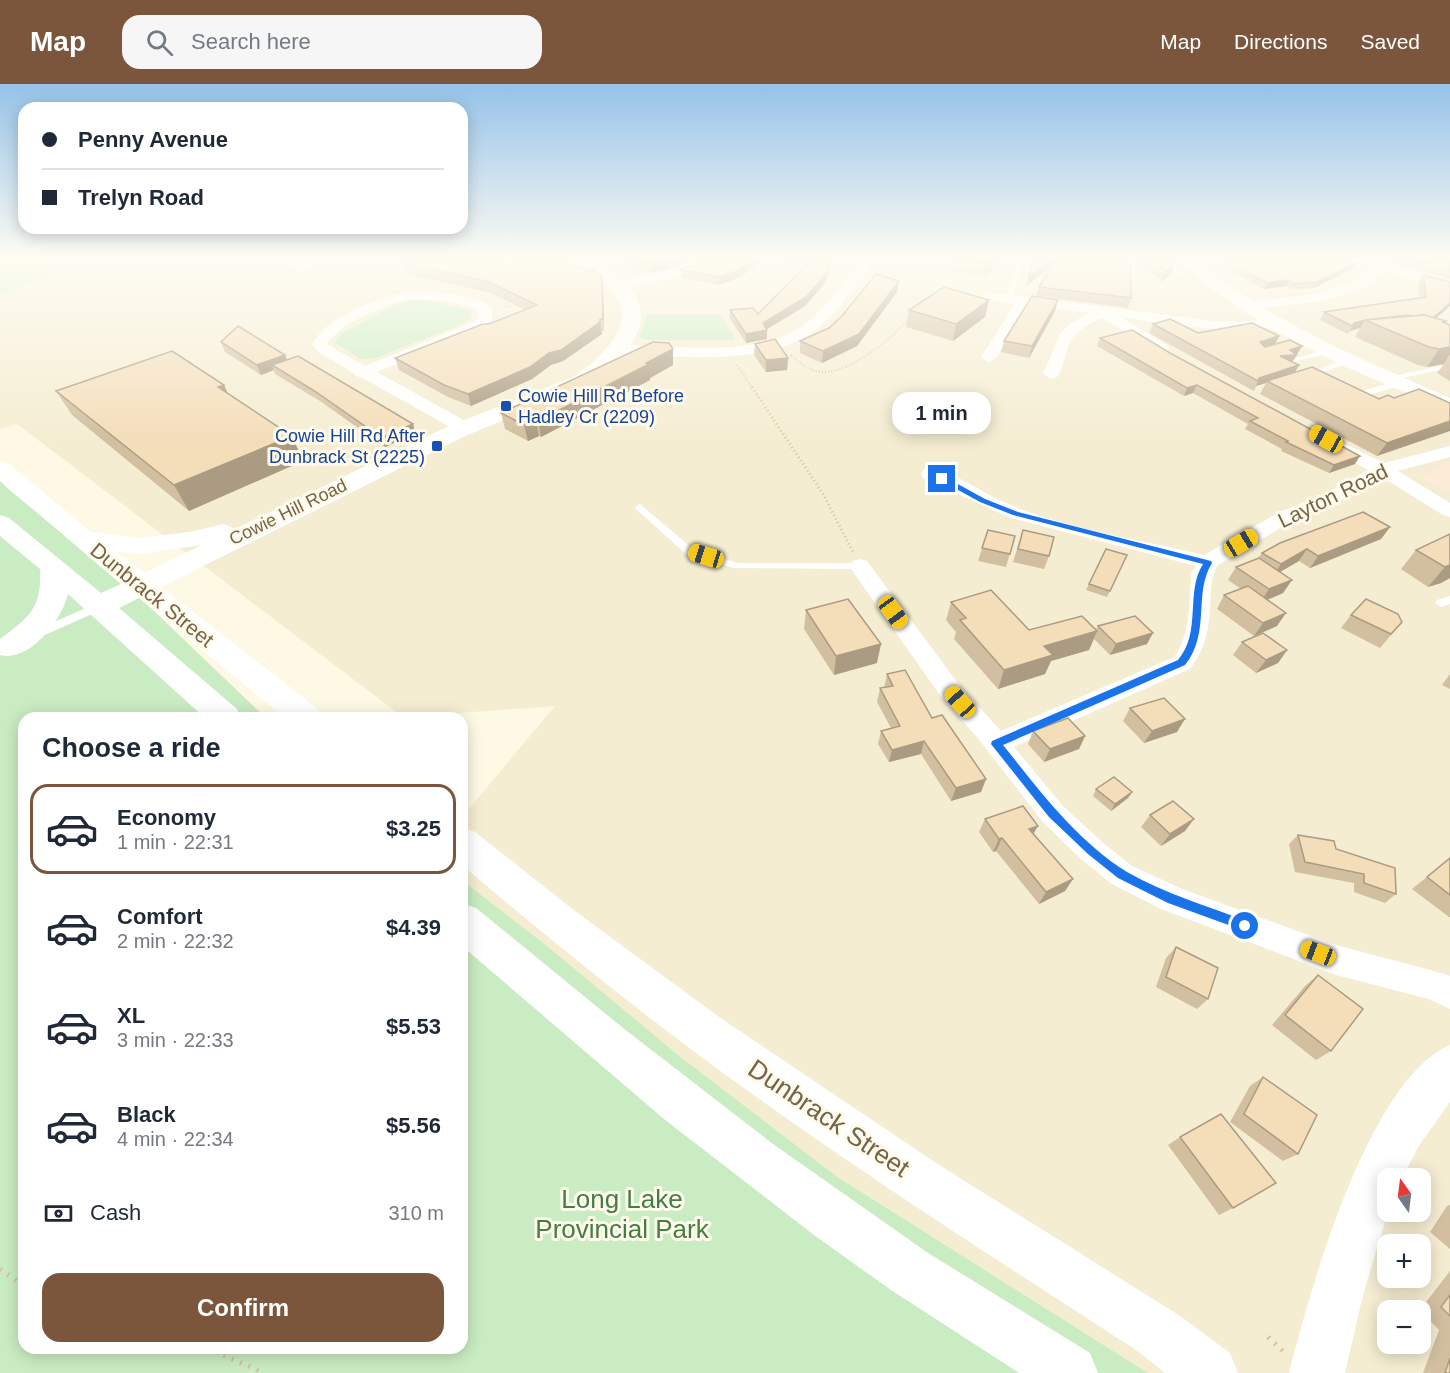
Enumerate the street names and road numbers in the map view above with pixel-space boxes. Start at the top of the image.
street label: Layton Road [1274,459,1391,532]
street label: Cowie Hill Road [226,475,350,549]
street label: Dunbrack Street [86,538,219,651]
street label: Dunbrack Street [743,1053,916,1183]

